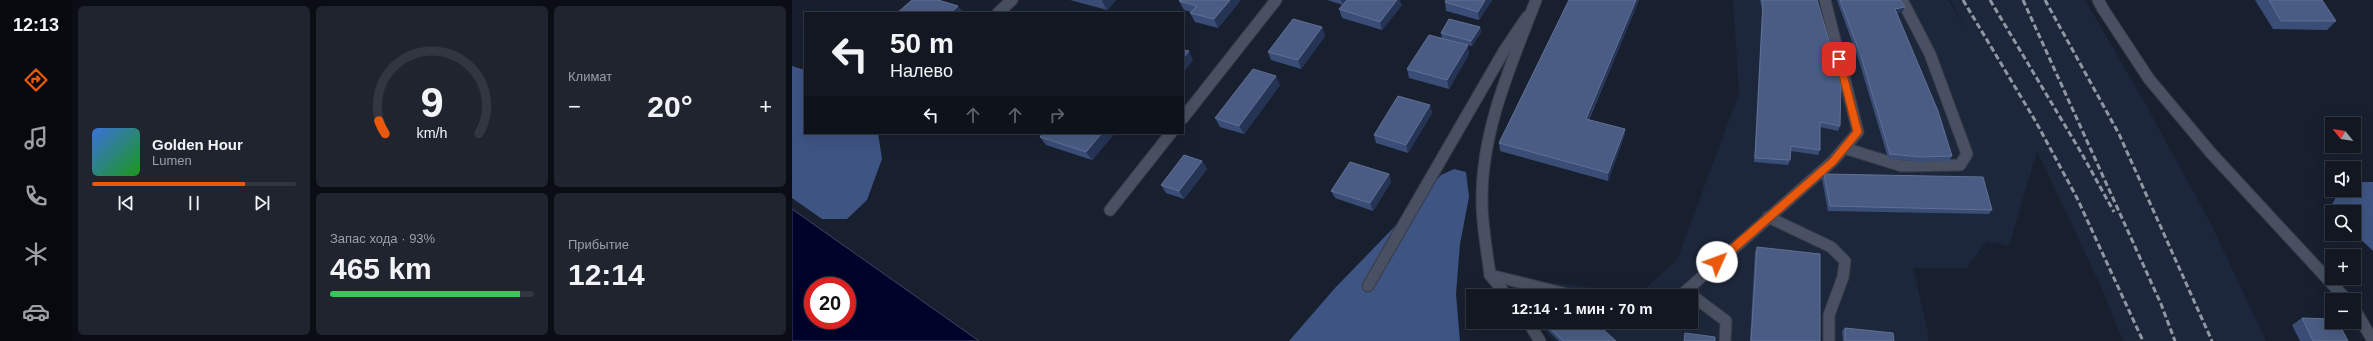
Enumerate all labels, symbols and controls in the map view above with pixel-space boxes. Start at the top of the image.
text: 12:13 [13,15,59,35]
icon: left [824,28,876,80]
text: 50 m [890,28,954,59]
pin [1822,42,1856,76]
icon: arrive [1828,48,1850,70]
text: Налево [890,61,953,81]
icon: directions [22,66,50,94]
text: Климат [568,69,612,84]
text: 9 [420,79,444,126]
text: 20° [647,90,693,123]
text: − [568,94,581,119]
text: + [759,94,772,119]
icon: left [920,104,942,126]
icon: ahead [962,104,984,126]
icon: ahead [1004,104,1026,126]
icon: right [1046,104,1068,126]
north arrow [2325,117,2361,153]
map controls [2325,117,2361,329]
icon: music [22,124,50,152]
text: km/h [417,125,448,141]
text: Golden Hour [152,136,243,153]
text: Lumen [152,153,192,168]
button: sound [2325,161,2361,197]
icon: phone [22,182,50,210]
icon: previous [115,192,137,214]
icon: pause [183,192,205,214]
icon: next [251,192,273,214]
button: search [2325,205,2361,241]
text: Запас хода · 93% [330,231,435,246]
text: Прибытие [568,237,629,252]
icon: climate [22,240,50,268]
position arrow [1696,241,1738,283]
button: + [2325,249,2361,285]
text: 465 km [330,252,432,285]
text: 12:14 [568,258,645,291]
speed limit sign: 20 [804,277,856,329]
button: − [2325,293,2361,329]
icon: car [22,298,50,326]
text: 12:14 · 1 мин · 70 m [1511,300,1653,317]

